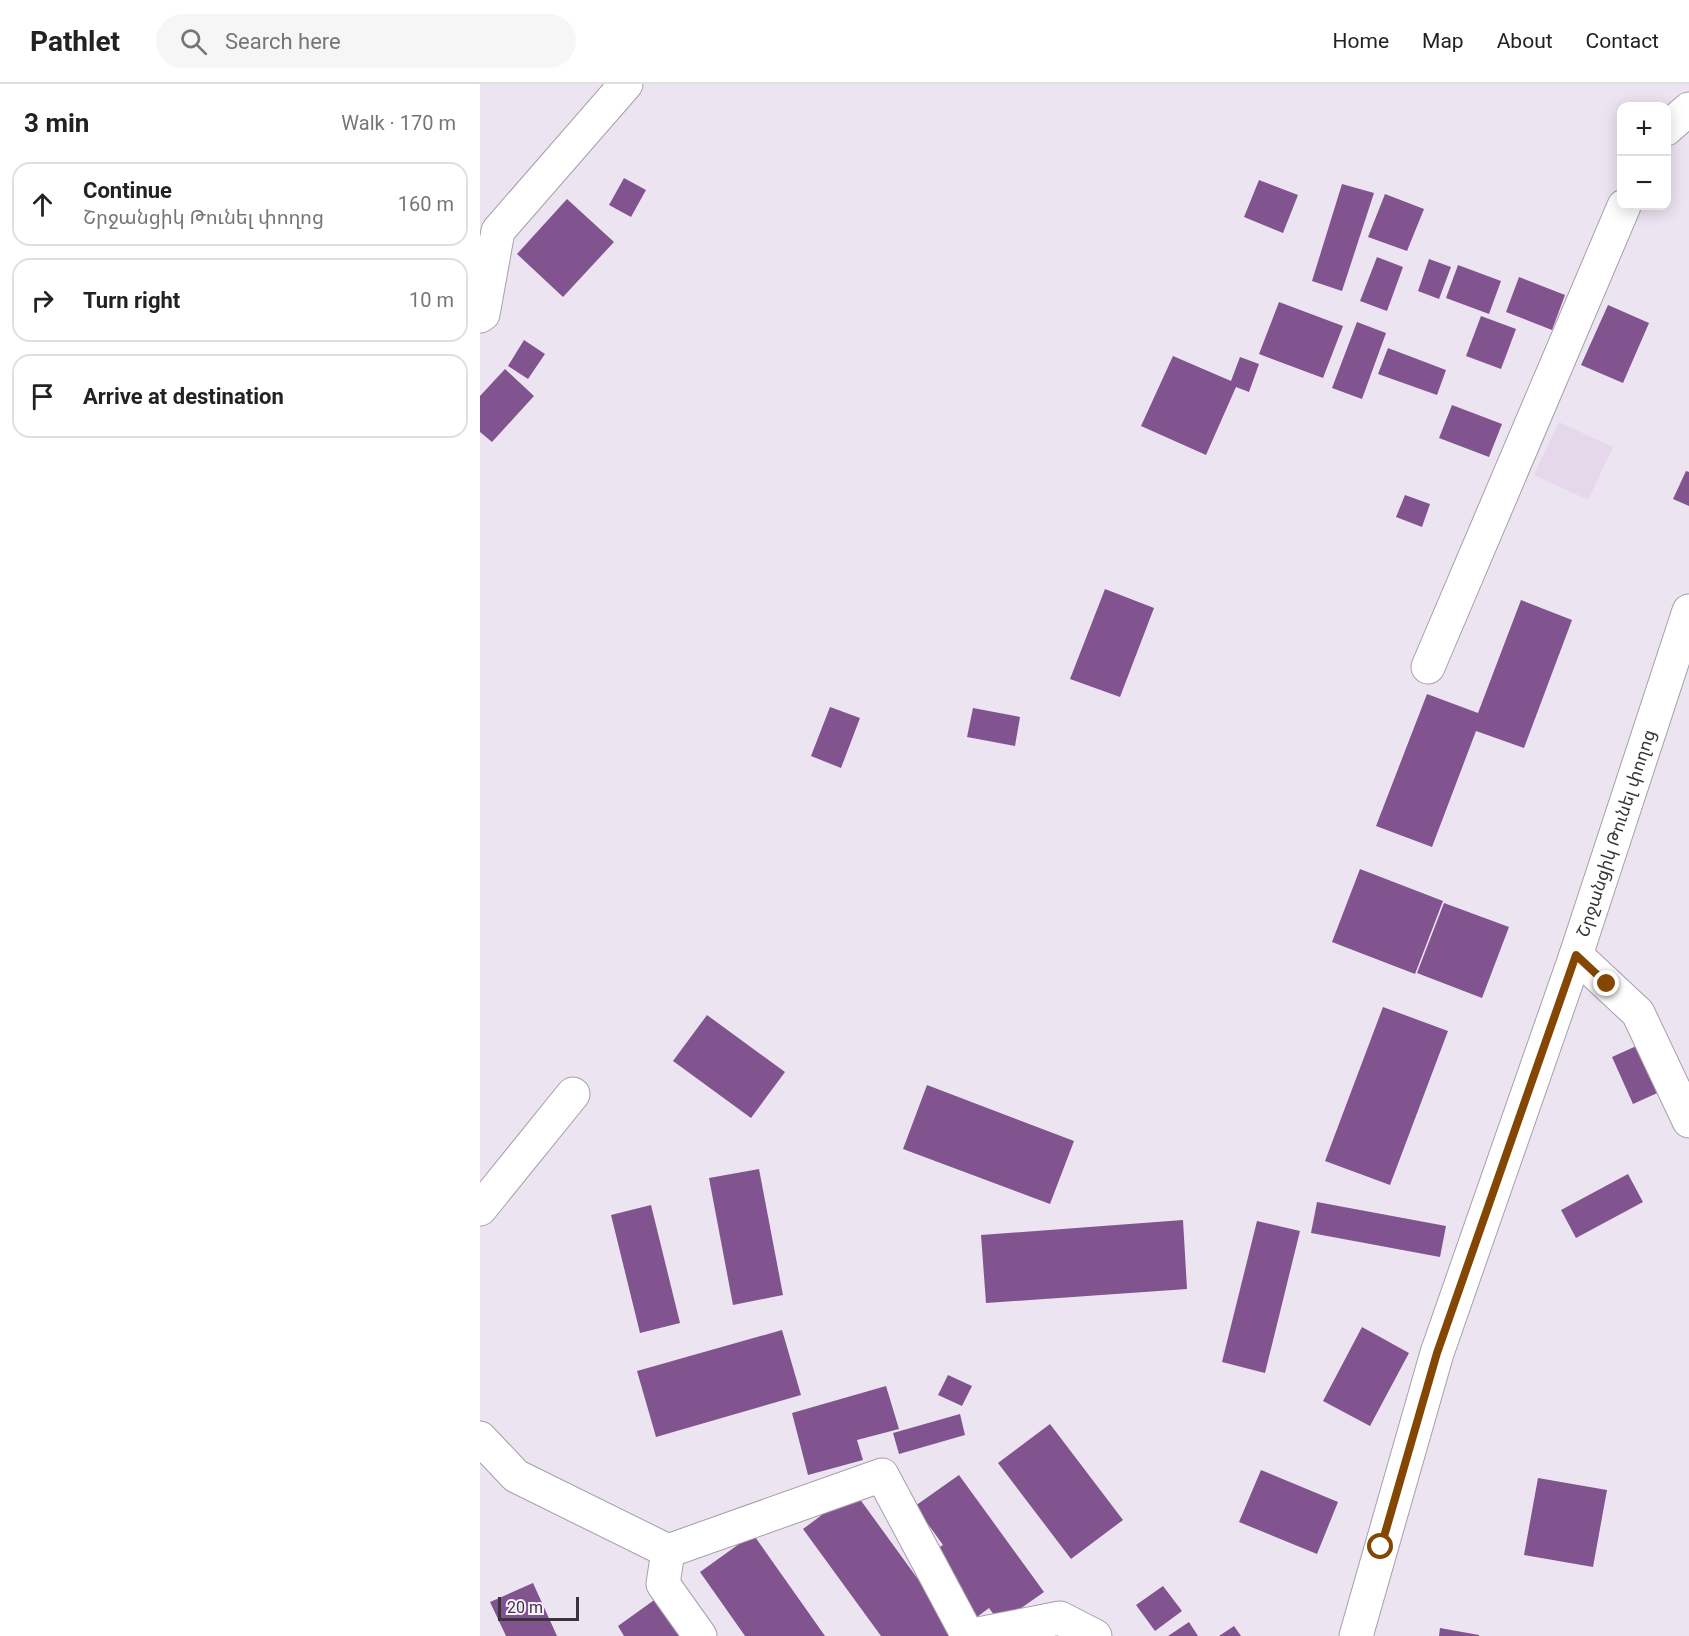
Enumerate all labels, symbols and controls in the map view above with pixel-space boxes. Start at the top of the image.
search box [156,14,576,68]
text: Pathlet [30,25,120,58]
icon: search [177,25,210,58]
text: Search here [225,29,341,54]
text: Home [1333,29,1389,53]
text: Map [1422,29,1464,53]
text: About [1497,29,1553,53]
text: Contact [1586,29,1659,53]
map controls [1617,102,1671,210]
button: + [1617,102,1671,156]
text: 3 min [24,108,89,138]
text: Walk · 170 m [341,111,456,135]
button: − [1617,156,1671,210]
text: Continue [83,178,172,203]
icon: ahead [26,188,59,221]
text: 160 m [398,192,454,216]
text: Շրջանցիկ Թունել փողոց [83,205,324,229]
icon: right [26,284,59,317]
text: Turn right [83,288,180,313]
text: 10 m [409,288,454,312]
icon: arrive [26,380,59,413]
text: Arrive at destination [83,384,284,409]
street label: Շրջանցիկ Թունել փողոց [1572,727,1659,940]
route end [1593,970,1619,996]
route start [1367,1533,1393,1559]
scale bar [498,1594,579,1622]
text: 20 m [507,1598,543,1617]

